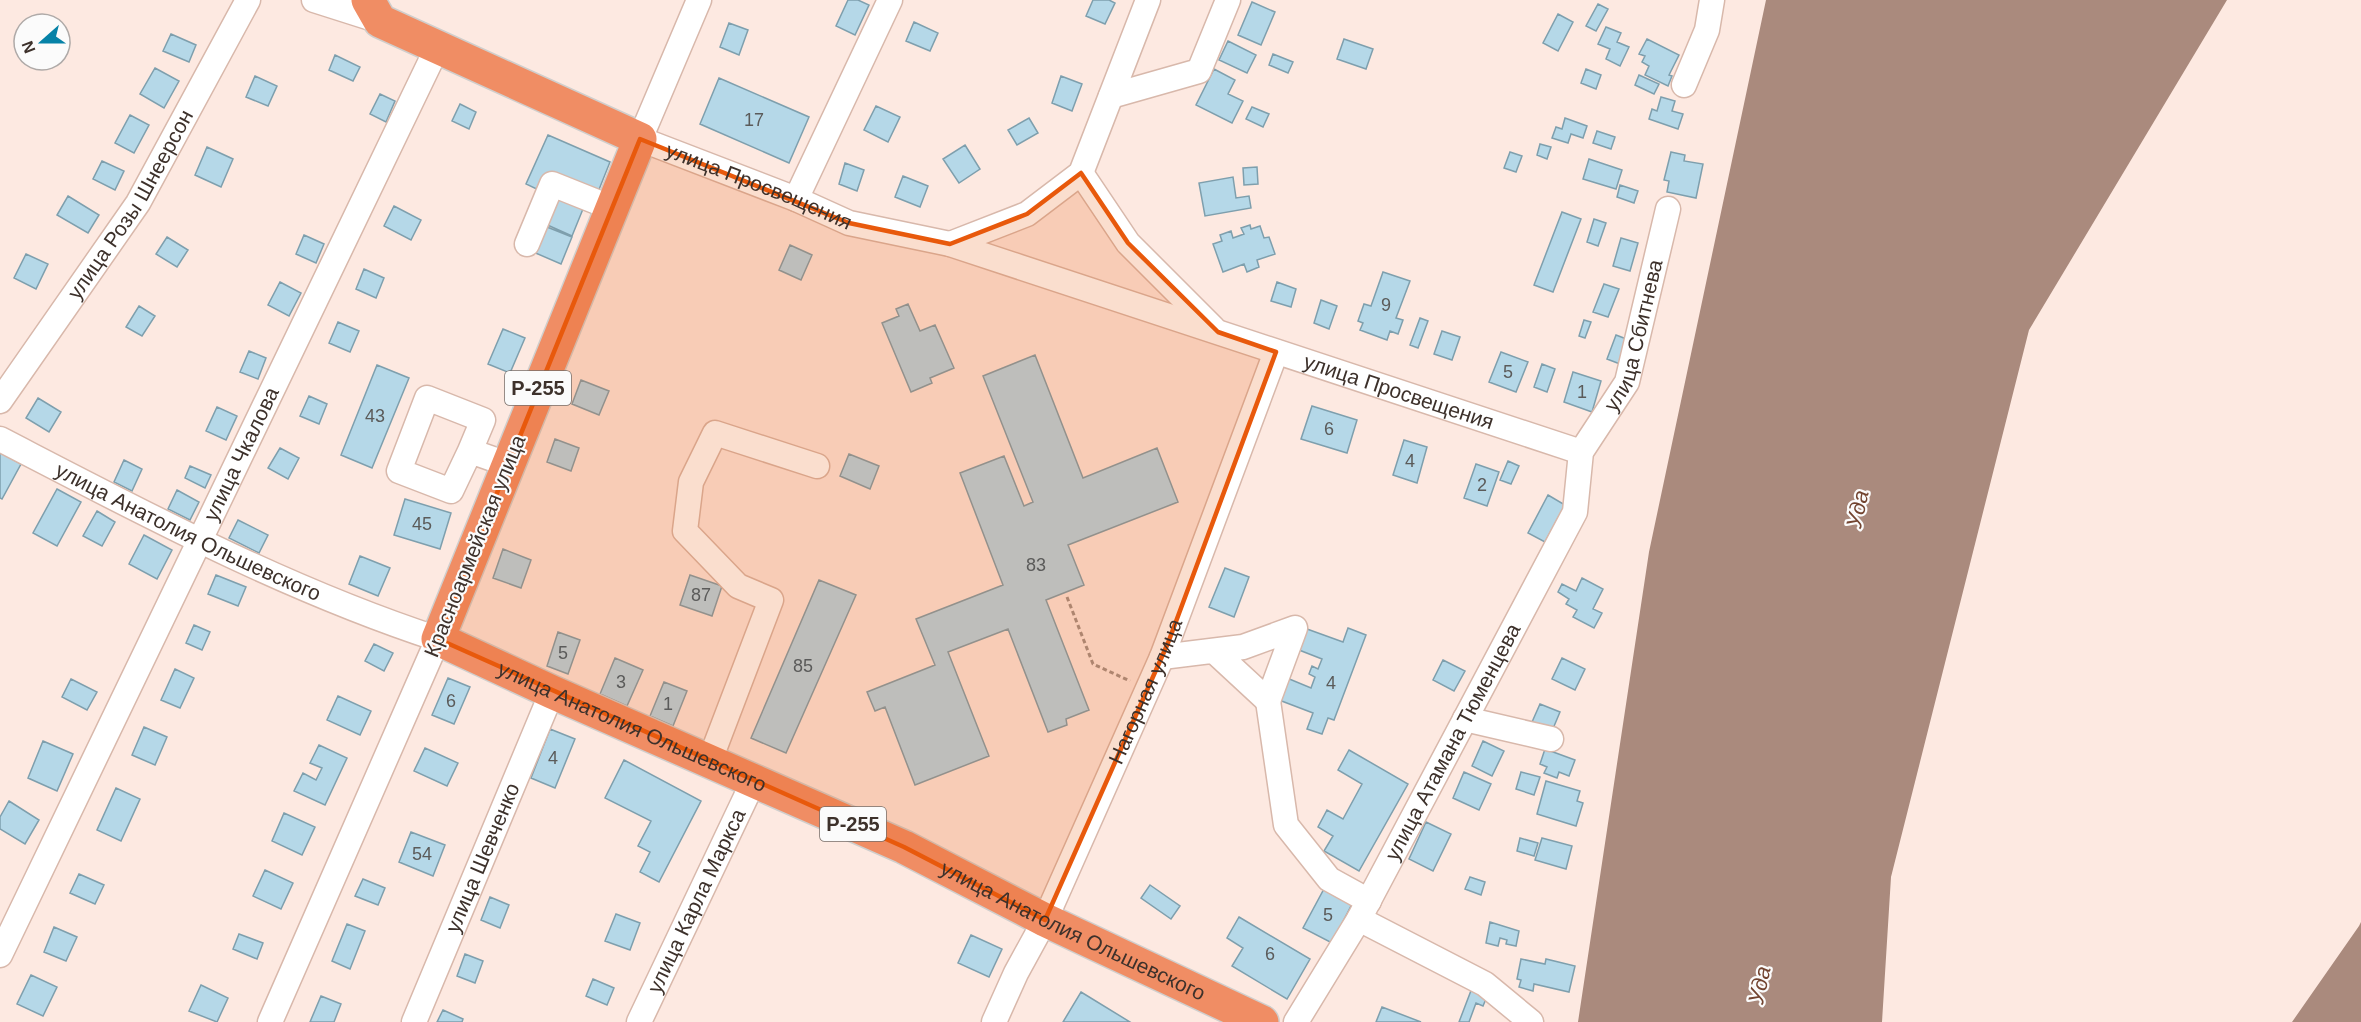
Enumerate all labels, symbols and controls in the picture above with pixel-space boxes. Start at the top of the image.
north arrow [12,12,72,72]
text: N [18,39,38,56]
street label: улица Розы Шнеерсон [63,106,197,303]
house number: 17 [744,110,764,130]
street label: улица Просвещения [663,138,856,234]
street label: улица Сбитнева [1599,257,1667,415]
house number: 9 [1381,295,1391,315]
street label: улица Просвещения [1301,349,1497,433]
house number: 5 [1503,362,1513,382]
road number: Р-255 [505,371,571,405]
house number: 1 [1577,382,1587,402]
street label: улица Чкалова [199,383,283,525]
house number: 43 [365,406,385,426]
house number: 6 [1324,419,1334,439]
street label: Красноармейская улица [419,431,530,660]
house number: 4 [1405,451,1415,471]
street label: улица Анатолия Ольшевского [52,458,324,605]
house number: 2 [1477,475,1487,495]
water label: Уда [1841,488,1874,531]
house number: 45 [412,514,432,534]
house number: 83 [1026,555,1046,575]
house number: 87 [691,585,711,605]
street label: Нагорная улица [1104,615,1186,767]
street label: улица Атамана Тюменцева [1380,619,1525,864]
house number: 5 [558,643,568,663]
street label: улица Анатолия Ольшевского [494,656,770,796]
house number: 85 [793,656,813,676]
house number: 3 [616,672,626,692]
house number: 4 [1326,673,1336,693]
house number: 6 [446,691,456,711]
house number: 1 [663,694,673,714]
house number: 4 [548,748,558,768]
street label: улица Шевченко [441,779,524,936]
street label: улица Карла Маркса [643,805,750,996]
road number: Р-255 [820,807,886,841]
house number: 54 [412,844,432,864]
street label: улица Анатолия Ольшевского [937,856,1209,1005]
house number: 5 [1323,905,1333,925]
house number: 6 [1265,944,1275,964]
water label: Уда [1743,964,1776,1007]

